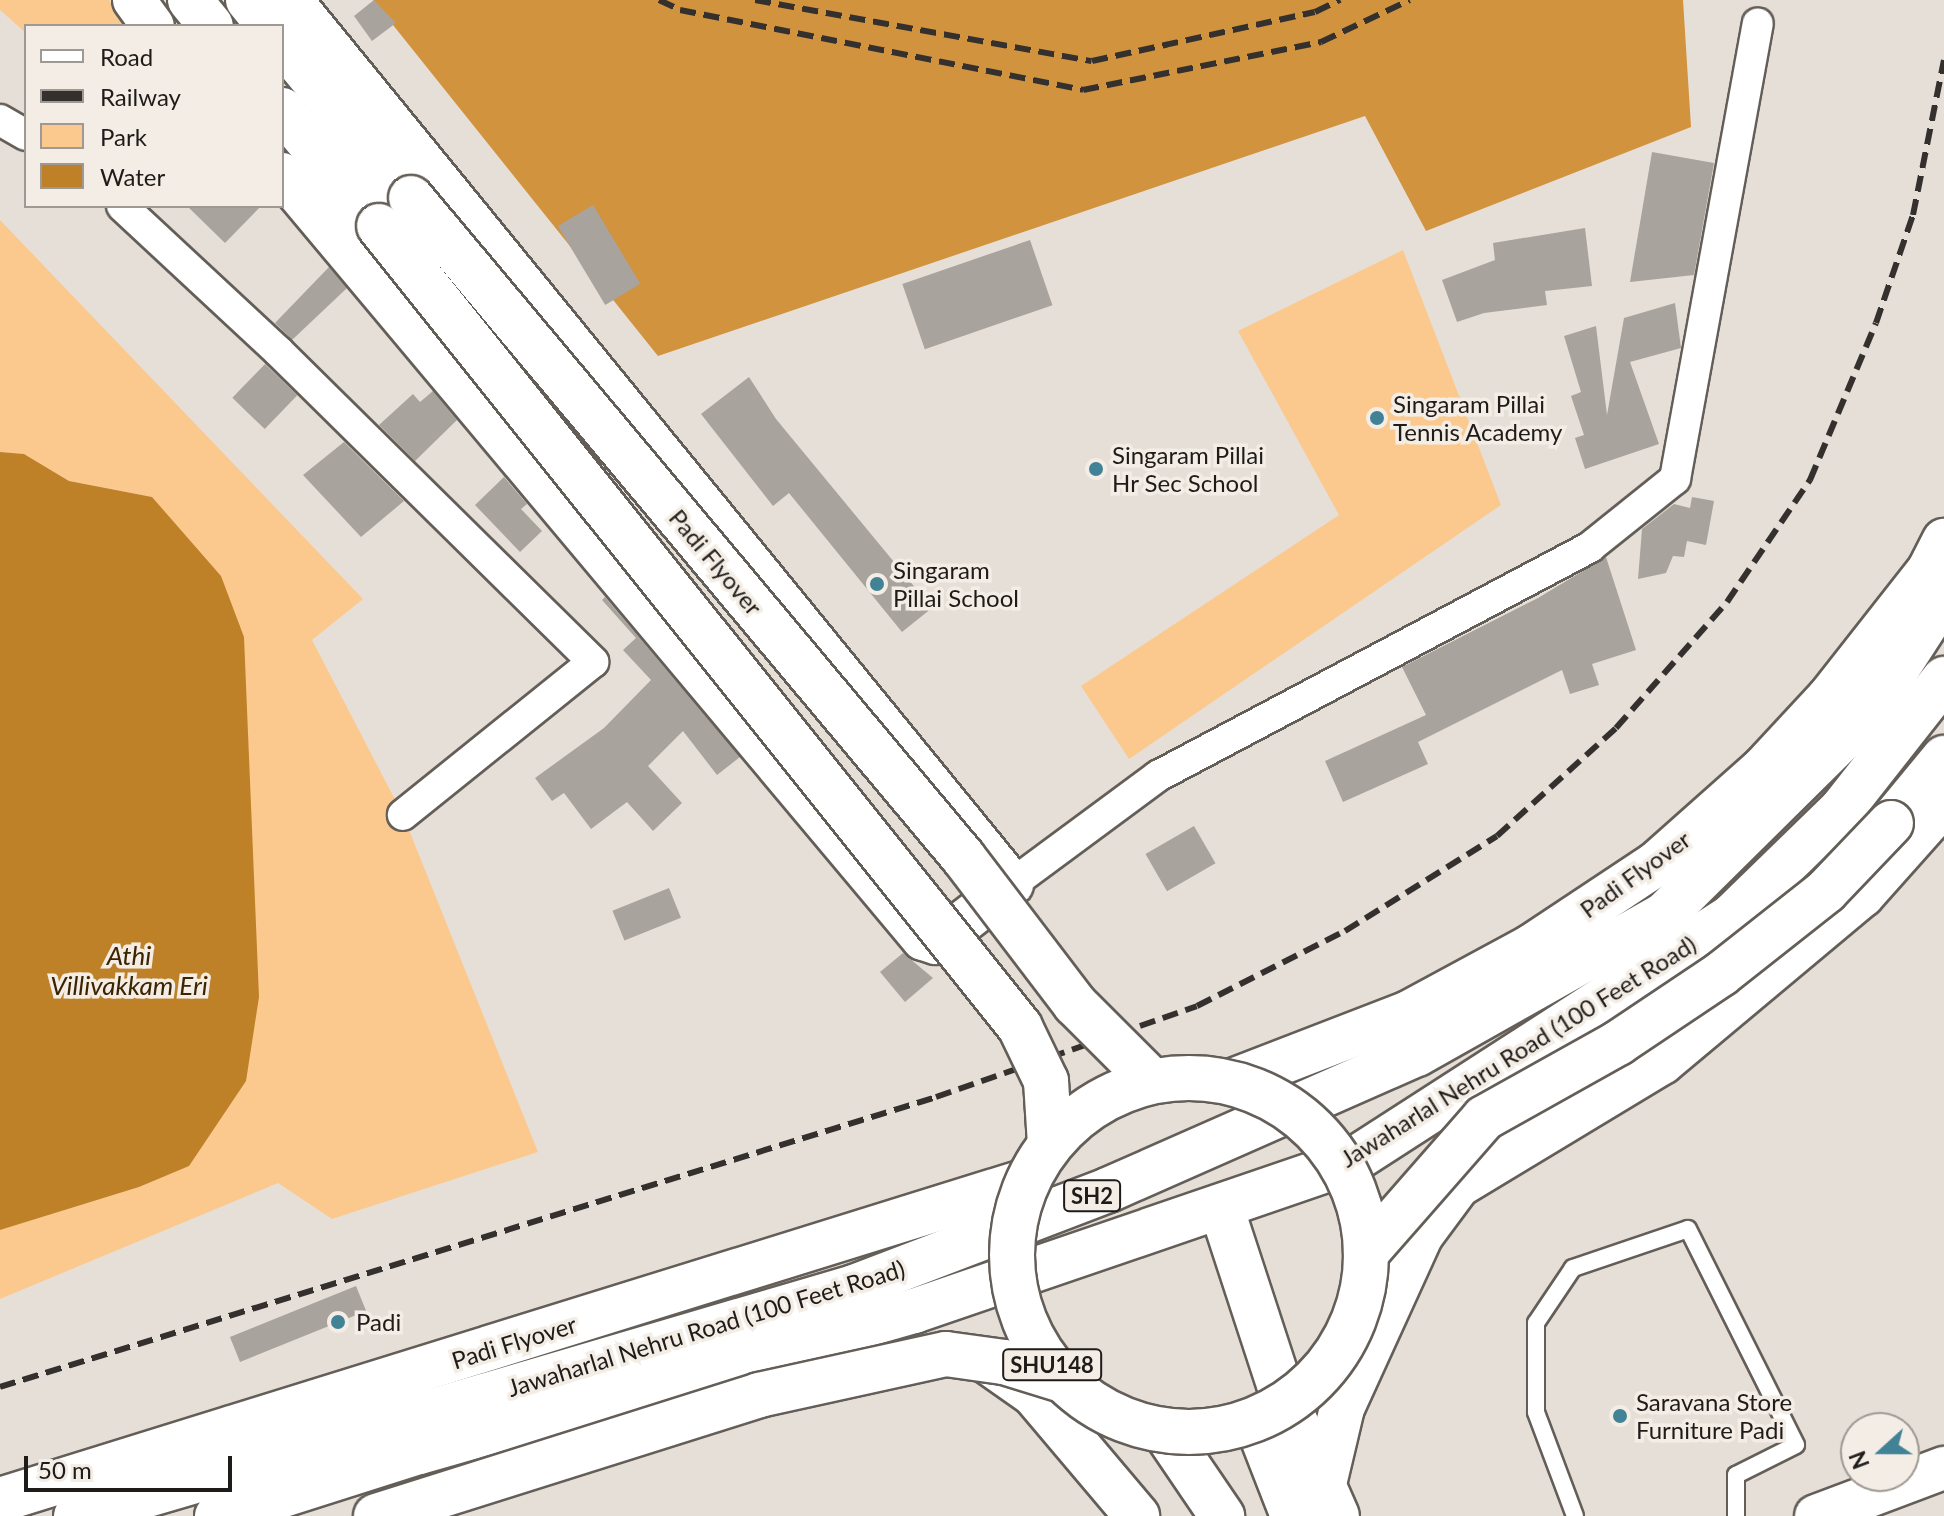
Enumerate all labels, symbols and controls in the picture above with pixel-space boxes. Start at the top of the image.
legend [24,24,284,208]
text: Road [100,42,153,71]
text: Railway [100,82,181,111]
text: Park [100,122,147,151]
text: Water [100,162,165,191]
place label: Singaram Pillai Tennis Academy [1393,390,1563,446]
marker: Singaram Pillai Tennis Academy [1368,409,1386,427]
place label: Singaram Pillai Hr Sec School [1112,441,1264,497]
marker: Singaram Pillai Hr Sec School [1087,460,1105,478]
street label: Padi Flyover [663,503,769,621]
place label: Singaram Pillai School [893,556,1019,612]
marker: Singaram Pillai School [868,575,886,593]
street label: Padi Flyover [1574,824,1696,924]
street label: Jawaharlal Nehru Road (100 Feet Road) [1335,929,1701,1173]
water label: Athi Villivakkam Eri [50,940,208,1002]
road number: SH2 [1062,1178,1122,1214]
street label: Jawaharlal Nehru Road (100 Feet Road) [504,1254,908,1402]
place label: Padi [356,1308,401,1336]
street label: Padi Flyover [448,1309,580,1375]
marker: Padi [327,1311,349,1333]
road number: SHU148 [1002,1347,1102,1383]
place label: Saravana Store Furniture Padi [1636,1388,1792,1444]
marker: Saravana Store Furniture Padi [1611,1407,1629,1425]
north arrow [1840,1412,1920,1492]
scale bar [28,1440,236,1490]
text: N [1843,1447,1875,1473]
text: 50 m [38,1455,92,1484]

